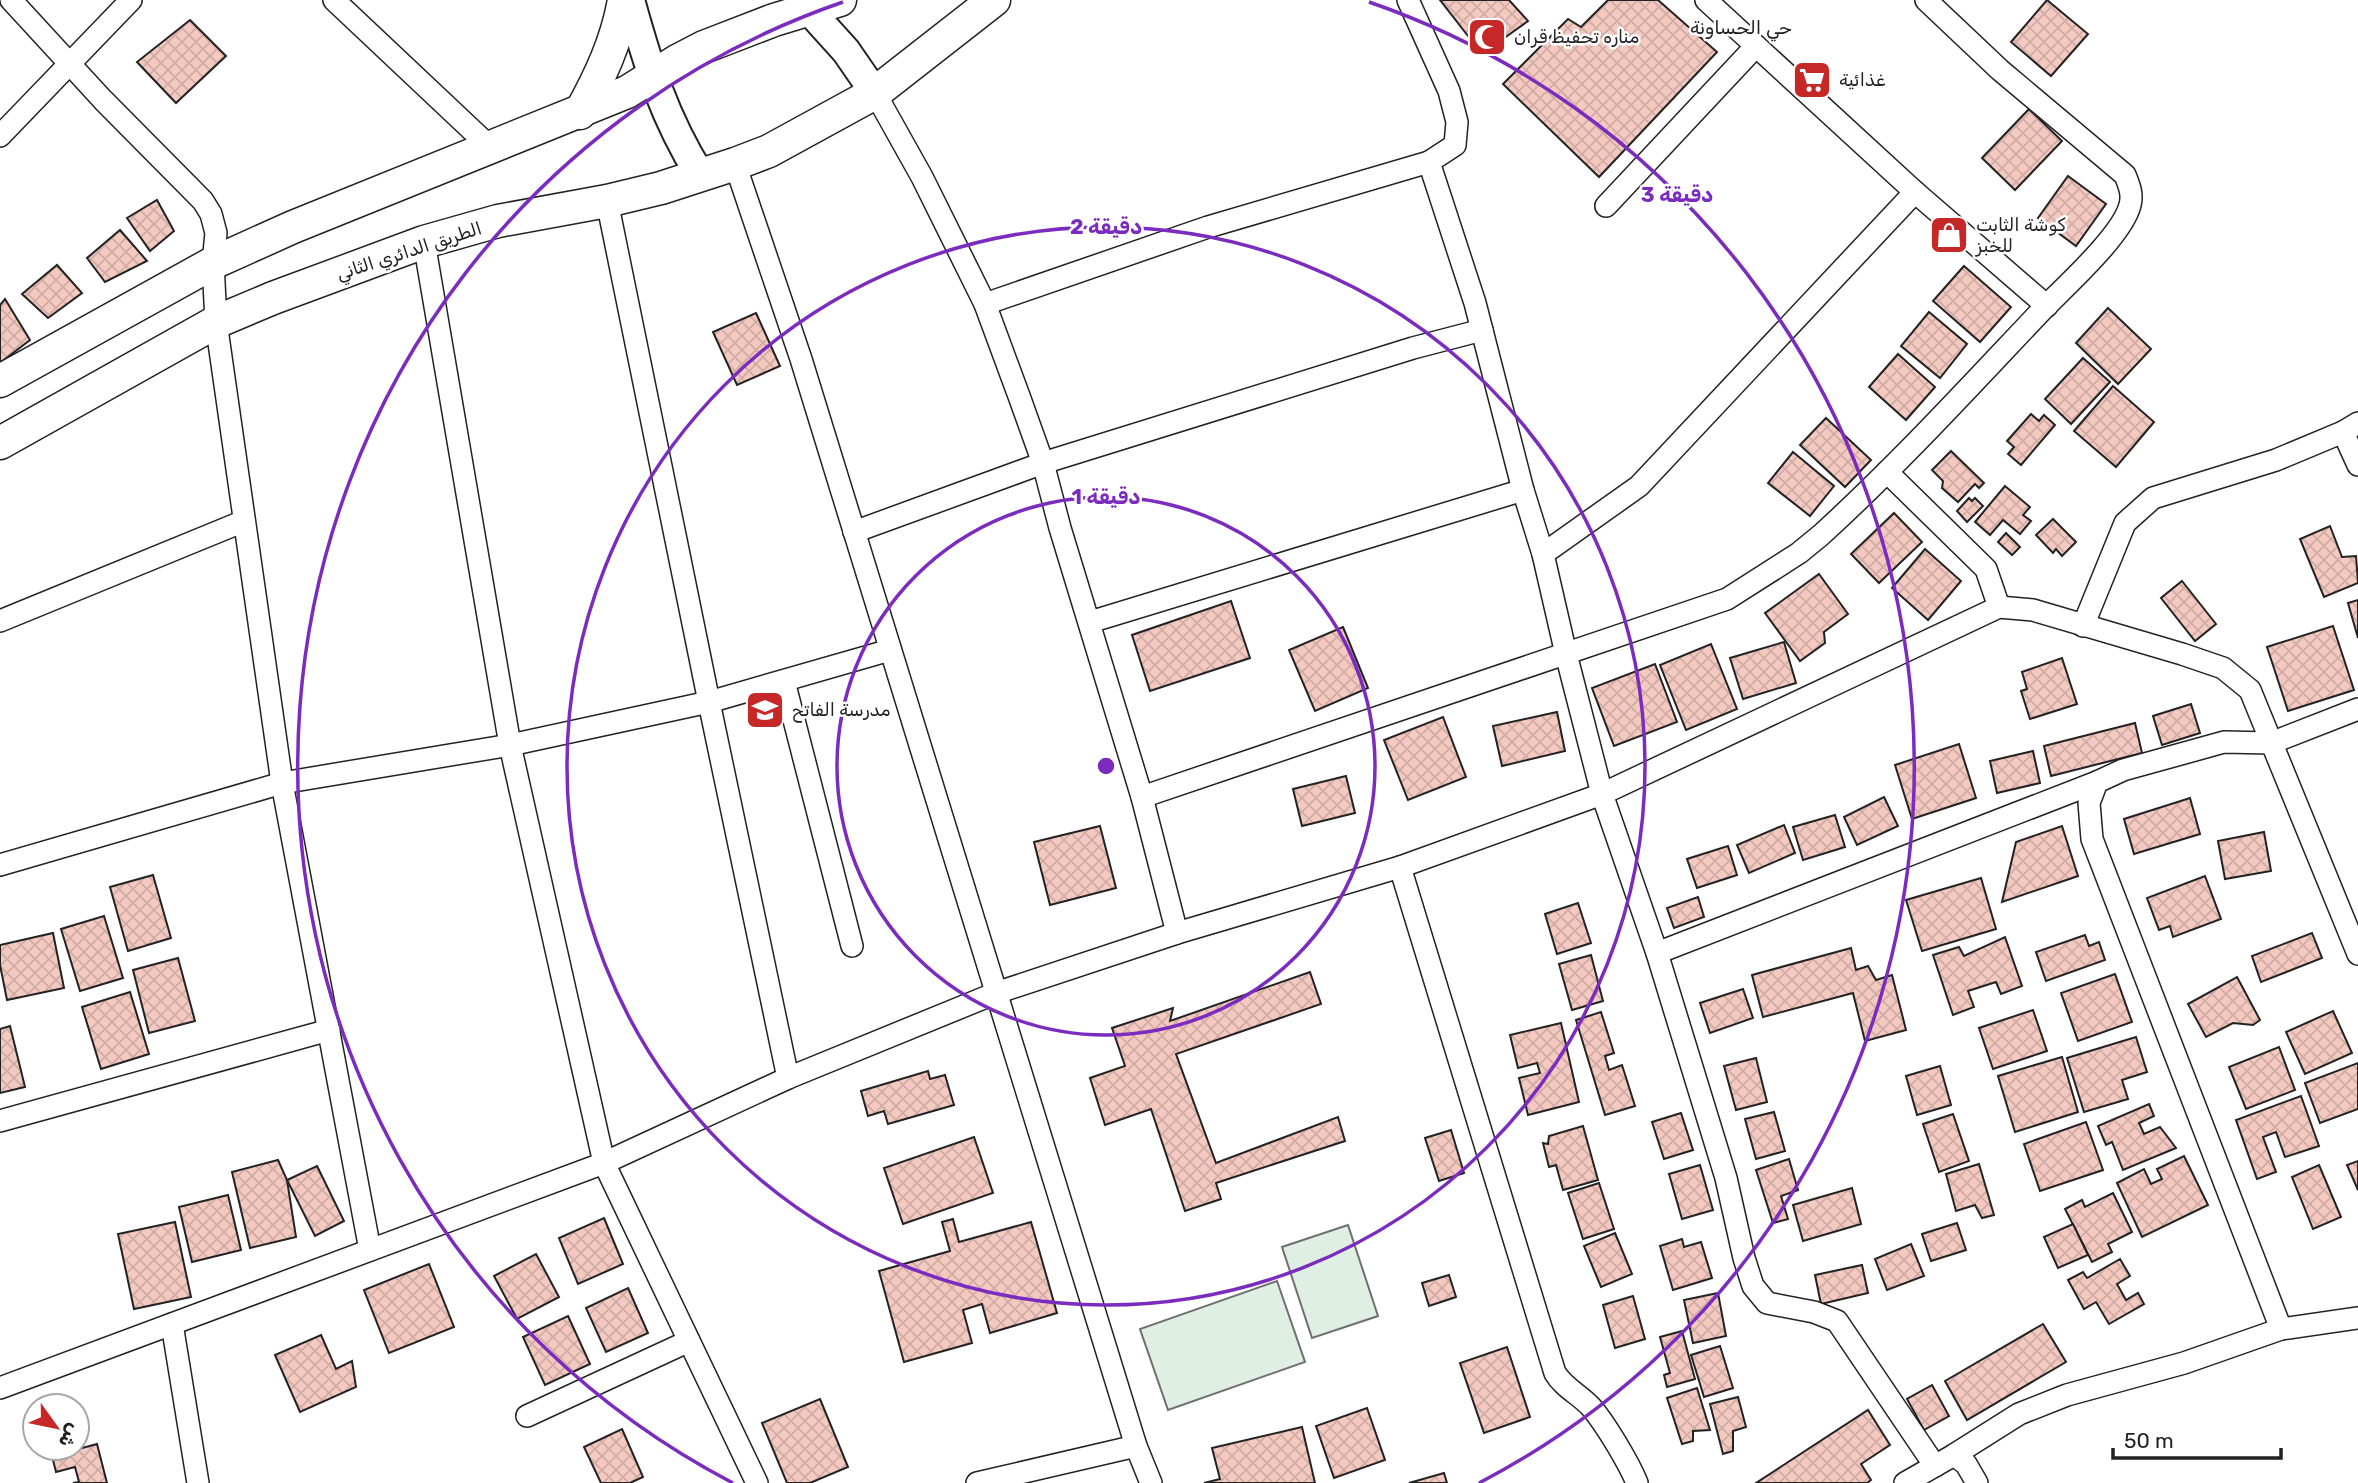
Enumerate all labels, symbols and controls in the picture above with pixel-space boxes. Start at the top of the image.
mosque icon: مناره تحفيظ قران [1466,16,1508,58]
district label: حي الحساونة [1690,16,1792,42]
place label: مناره تحفيظ قران [1514,26,1639,48]
supermarket icon: غذائية [1791,59,1833,101]
place label: غذائية [1839,69,1886,91]
text: 3 دقيقة [1641,182,1713,207]
text: 2 دقيقة [1070,214,1142,239]
shop icon: كوشة الثابت للخبز [1928,214,1970,256]
place label: كوشة الثابت للخبز [1975,214,2066,257]
street label: الطريق الدائري الثاني [333,217,485,287]
text: 1 دقيقة [1072,484,1140,509]
school or university icon: مدرسة الفاتح [744,689,786,731]
place label: مدرسة الفاتح [792,699,890,723]
centre of rings [1094,754,1118,778]
north arrow [21,1392,91,1462]
scale bar [2113,1416,2281,1460]
text: ش [54,1420,86,1452]
text: 50 m [2124,1428,2174,1453]

